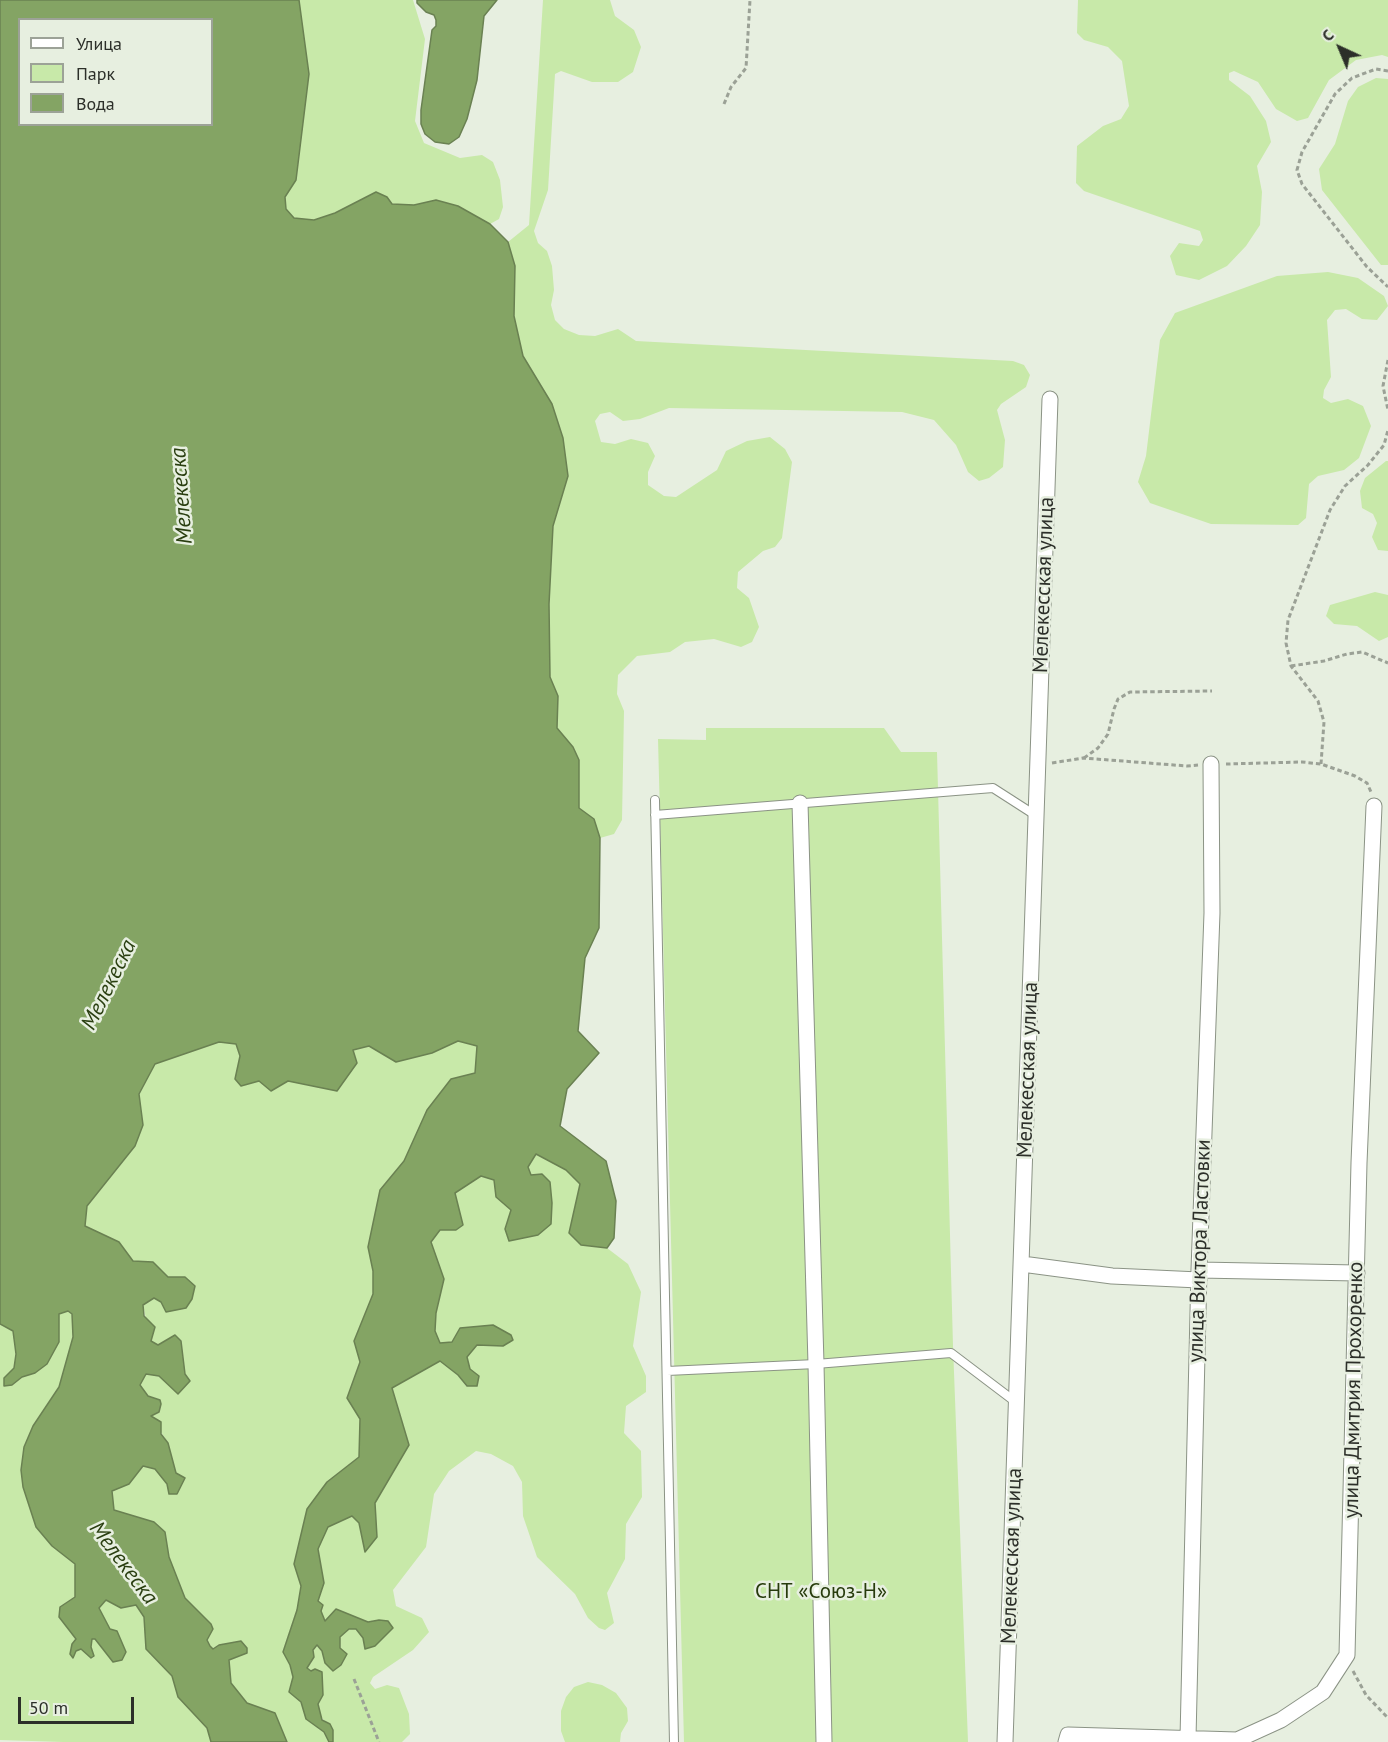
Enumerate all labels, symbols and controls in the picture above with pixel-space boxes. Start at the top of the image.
legend [18,18,213,126]
north arrow [1310,18,1370,78]
text: С [1317,25,1338,45]
text: Улица [76,32,122,55]
text: Парк [76,62,115,85]
text: Вода [76,92,115,115]
water label: Мелекеска [165,447,199,545]
street label: Мелекесская улица [1028,496,1060,674]
water label: Мелекеска [76,936,142,1034]
street label: Мелекесская улица [1012,981,1044,1159]
street label: улица Виктора Ластовки [1184,1139,1216,1363]
street label: улица Дмитрия Прохоренко [1339,1261,1369,1519]
street label: Мелекесская улица [996,1467,1028,1645]
water label: Мелекеска [83,1516,163,1610]
park label: СНТ «Союз-Н» [755,1579,887,1605]
scale bar [21,1685,136,1723]
text: 50 m [29,1696,68,1719]

